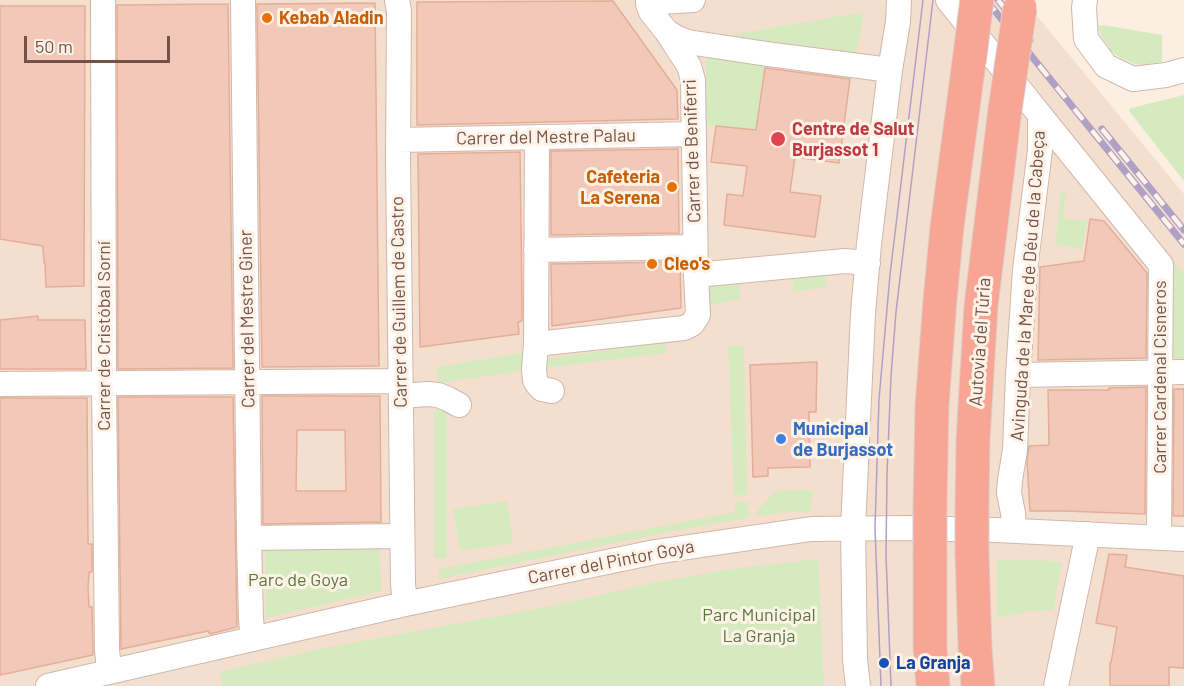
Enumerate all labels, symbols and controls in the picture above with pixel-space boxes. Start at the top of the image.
place label: Kebab Aladin [279,7,384,29]
marker: Kebab Aladin [260,11,274,25]
scale bar [27,24,172,62]
text: 50 m [35,35,73,57]
street label: Carrer de Beniferri [679,79,705,223]
place label: Centre de Salut Burjassot 1 [792,118,914,160]
street label: Carrer del Mestre Palau [456,125,636,149]
marker: Centre de Salut Burjassot 1 [769,130,787,148]
street label: Avinguda de la Mare de Déu de la Cabeça [1006,130,1050,442]
place label: Cafeteria La Serena [580,166,660,208]
marker: Cafeteria La Serena [665,180,679,194]
street label: Carrer de Guillem de Castro [386,196,412,408]
street label: Carrer del Mestre Giner [235,230,259,408]
street label: Carrer de Cristóbal Sorní [93,241,115,431]
place label: Cleo's [664,253,710,275]
marker: Cleo's [645,257,659,271]
street label: Autovia del Túria [965,277,995,407]
street label: Carrer Cardenal Cisneros [1149,280,1171,474]
place label: Municipal de Burjassot [793,418,893,460]
marker: Municipal de Burjassot [774,432,788,446]
street label: Carrer del Pintor Goya [526,535,696,589]
park label: Parc de Goya [248,569,348,591]
park label: Parc Municipal La Granja [702,604,816,646]
place label: La Granja [896,652,971,674]
marker: La Granja [877,656,891,670]

